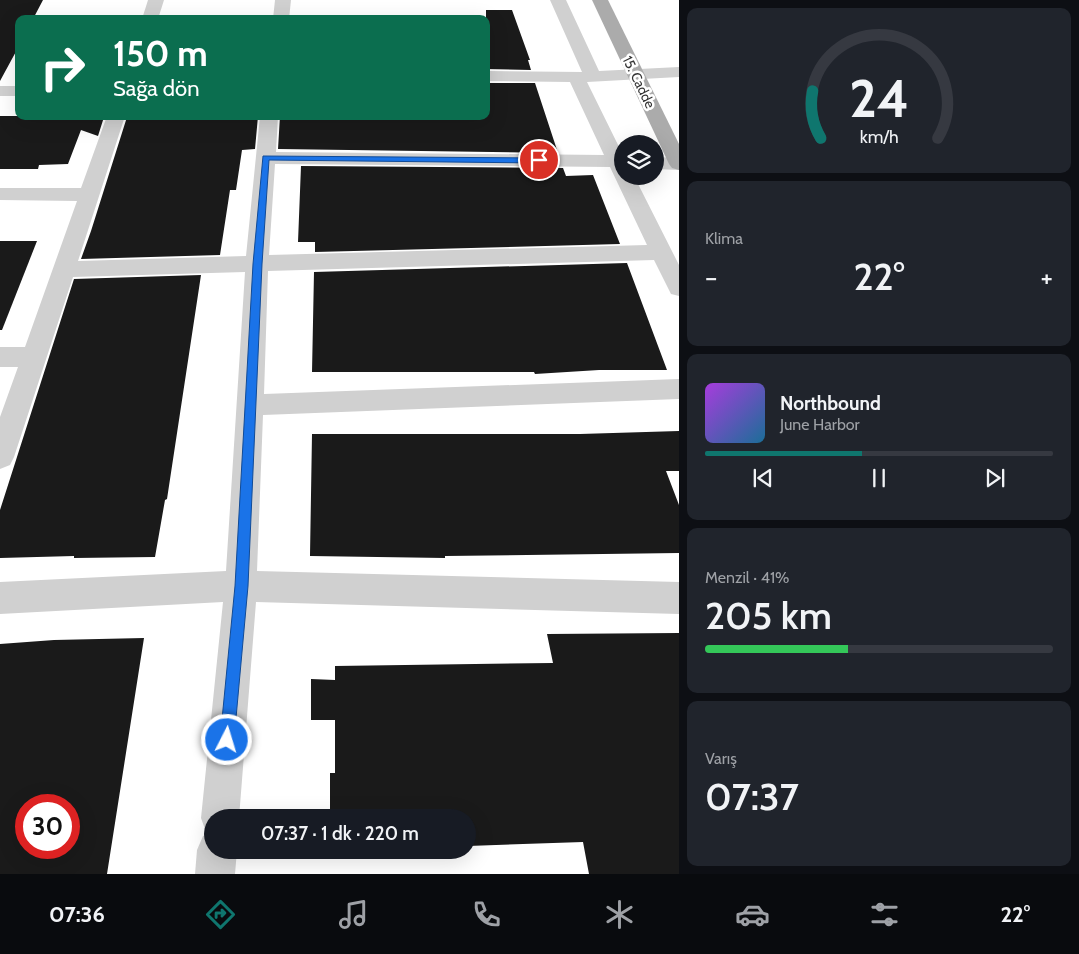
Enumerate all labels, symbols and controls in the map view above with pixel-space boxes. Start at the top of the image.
text: 150 m [113,32,208,75]
icon: right [30,35,95,100]
street label: 15. Cadde [619,53,659,111]
text: 24 [849,67,909,130]
text: Sağa dön [113,75,199,102]
text: km/h [859,126,899,147]
map controls [614,135,664,185]
button: layers [614,135,664,185]
pin [518,139,560,181]
icon: arrive [525,146,553,174]
text: Klima [705,229,743,248]
text: 22° [853,253,905,300]
text: − [705,260,717,294]
text: + [1041,260,1053,294]
text: Northbound [780,392,881,415]
text: June Harbor [780,415,860,434]
icon: previous [749,464,777,492]
icon: pause [865,464,893,492]
icon: next [981,464,1009,492]
text: Menzil · 41% [705,568,790,587]
text: 205 km [705,592,832,639]
position arrow [200,713,252,765]
text: Varış [705,749,737,768]
text: 07:37 [705,773,799,820]
speed limit sign: 30 [15,794,80,859]
text: 07:37 · 1 dk · 220 m [261,822,419,845]
icon: directions [203,897,238,932]
icon: music [336,897,371,932]
icon: phone [469,897,504,932]
icon: climate [602,897,637,932]
icon: car [735,897,770,932]
icon: filters [867,897,902,932]
text: 07:36 [49,901,105,928]
text: 22° [1000,901,1030,928]

